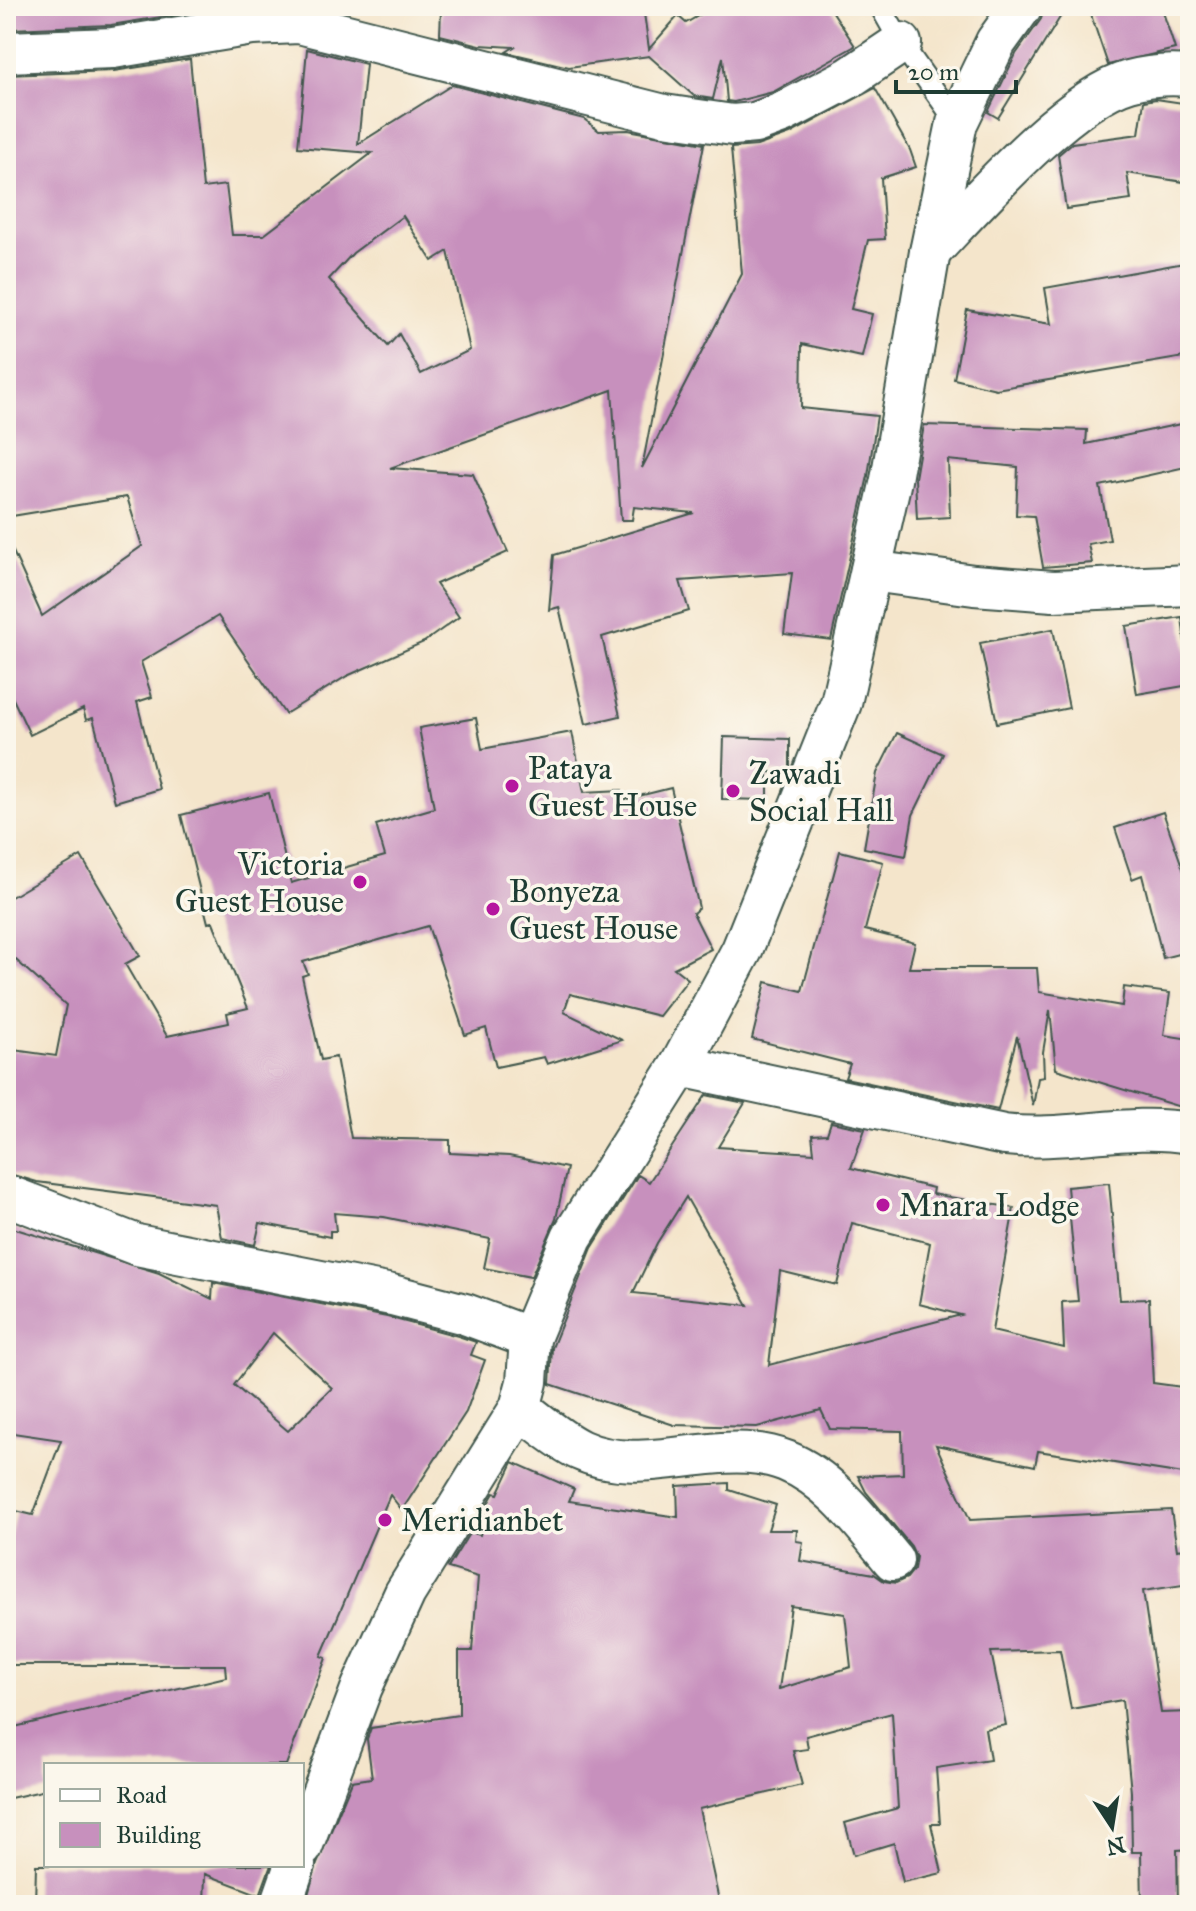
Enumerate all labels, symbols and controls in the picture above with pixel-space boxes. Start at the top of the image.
scale bar [896,44,1016,94]
text: 20 m [908,57,959,87]
place label: Pataya Guest House [528,749,697,825]
place label: Zawadi Social Hall [749,754,894,830]
marker: Pataya Guest House [503,777,521,795]
marker: Zawadi Social Hall [724,782,742,800]
place label: Victoria Guest House [175,845,344,921]
place label: Bonyeza Guest House [509,872,678,948]
marker: Victoria Guest House [351,873,369,891]
marker: Bonyeza Guest House [484,900,502,918]
place label: Mnara Lodge [899,1186,1080,1225]
marker: Mnara Lodge [874,1196,892,1214]
place label: Meridianbet [401,1501,563,1540]
marker: Meridianbet [376,1511,394,1529]
legend [44,1763,304,1867]
text: Road [116,1780,167,1810]
north arrow [1072,1787,1152,1867]
text: Building [116,1820,201,1850]
text: N [1104,1831,1128,1861]

